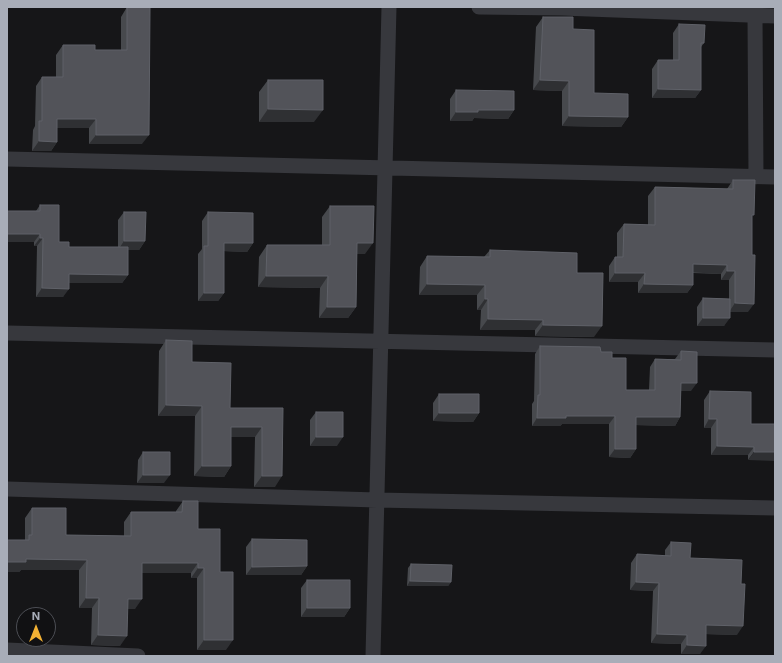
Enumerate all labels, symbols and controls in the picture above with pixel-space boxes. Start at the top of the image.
north arrow [16,607,56,647]
text: N [32,609,40,623]

